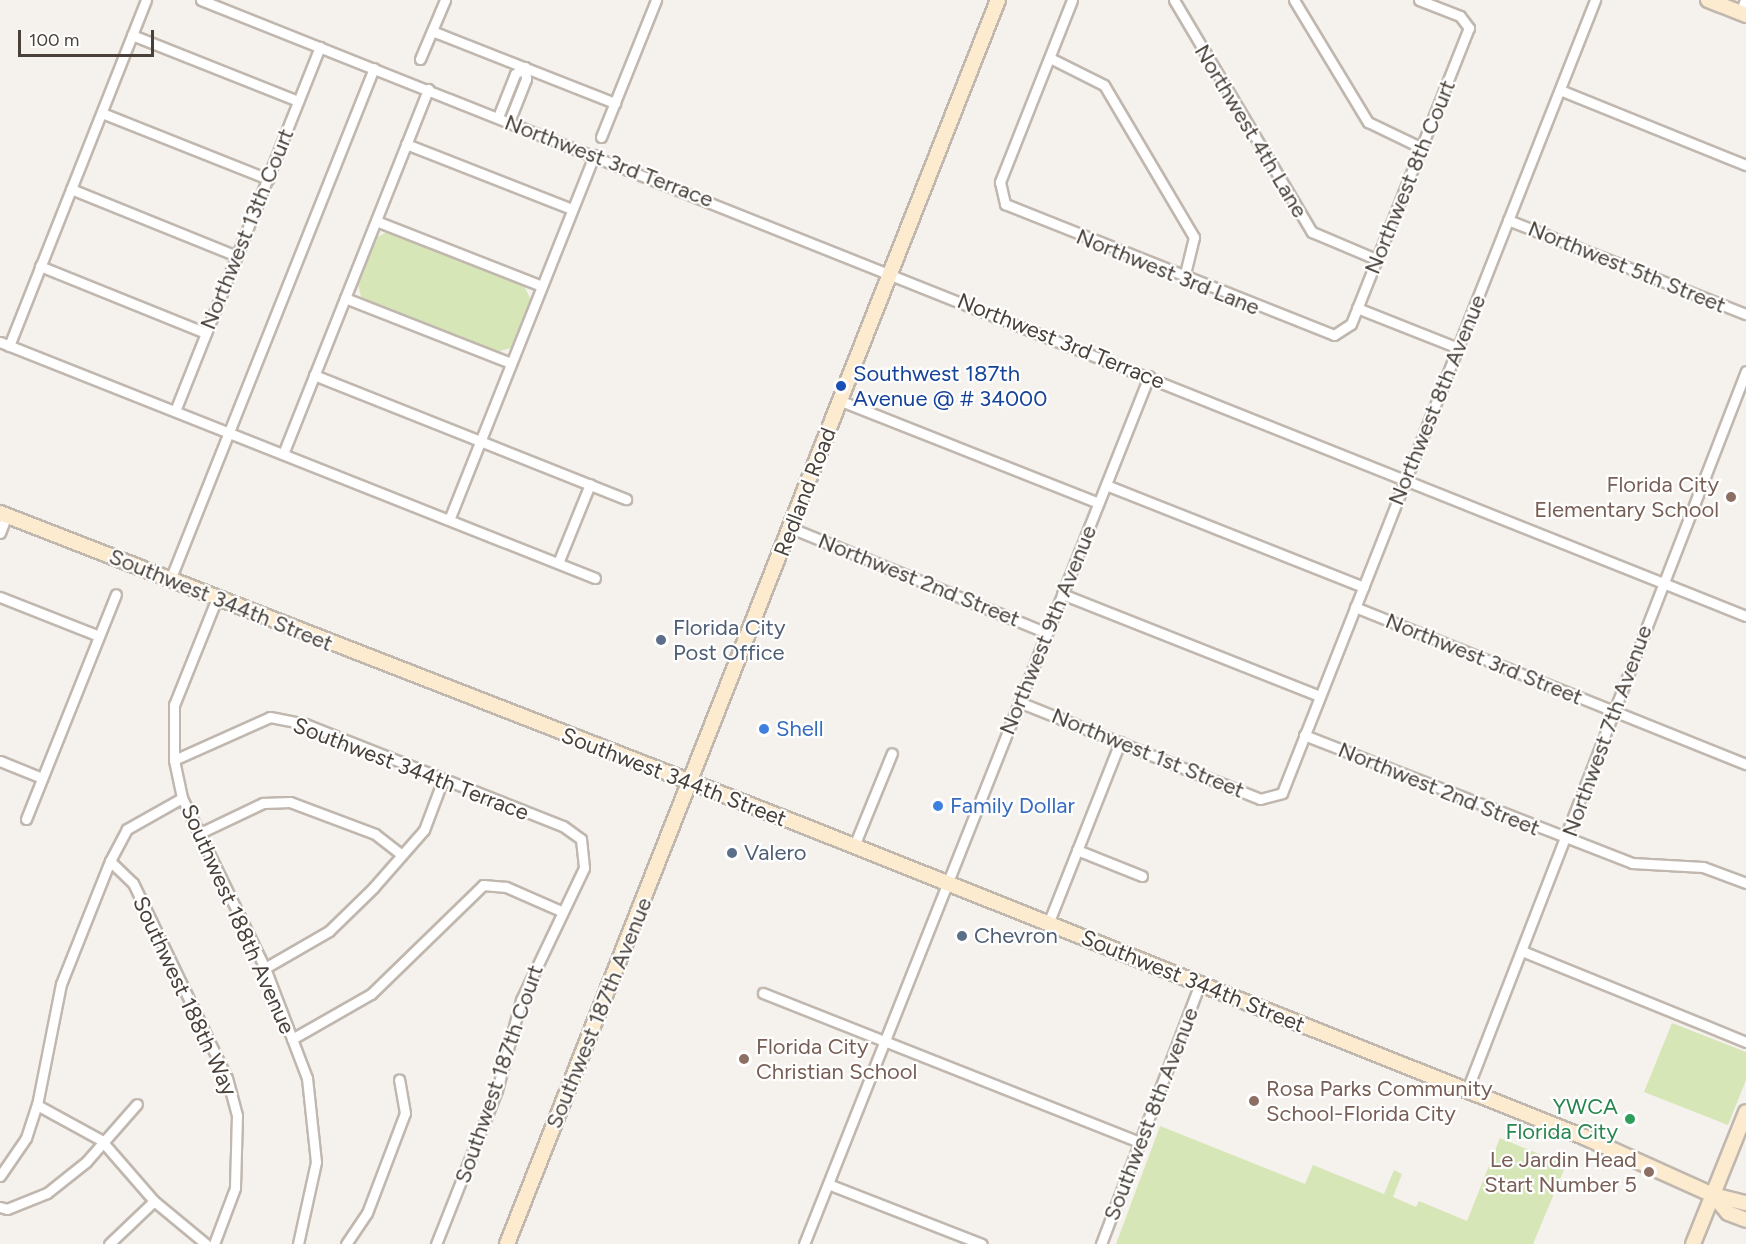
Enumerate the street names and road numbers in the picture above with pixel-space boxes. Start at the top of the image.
street label: Northwest 4th Lane [1189,40,1313,222]
street label: Northwest 8th Court [1359,76,1461,278]
street label: Northwest 3rd Terrace [501,109,717,213]
street label: Northwest 13th Court [195,125,299,333]
street label: Northwest 5th Street [1524,215,1730,319]
street label: Northwest 3rd Lane [1072,223,1264,321]
street label: Northwest 3rd Terrace [954,287,1168,395]
street label: Northwest 8th Avenue [1383,291,1491,509]
street label: Redland Road [768,424,842,560]
street label: Northwest 9th Avenue [994,521,1102,739]
street label: Northwest 2nd Street [814,527,1024,633]
street label: Southwest 344th Street [105,543,337,657]
street label: Northwest 3rd Street [1382,607,1586,711]
street label: Northwest 7th Avenue [1556,622,1658,840]
street label: Northwest 1st Street [1048,702,1248,804]
street label: Southwest 344th Terrace [290,712,532,826]
street label: Southwest 344th Street [558,722,790,832]
street label: Northwest 2nd Street [1334,736,1544,842]
street label: Southwest 188th Avenue [175,800,301,1038]
street label: Southwest 188th Way [127,892,243,1100]
street label: Southwest 187th Avenue [541,894,657,1132]
street label: Southwest 344th Street [1077,924,1309,1038]
street label: Southwest 187th Court [449,961,549,1187]
street label: Southwest 8th Avenue [1098,1004,1204,1224]

